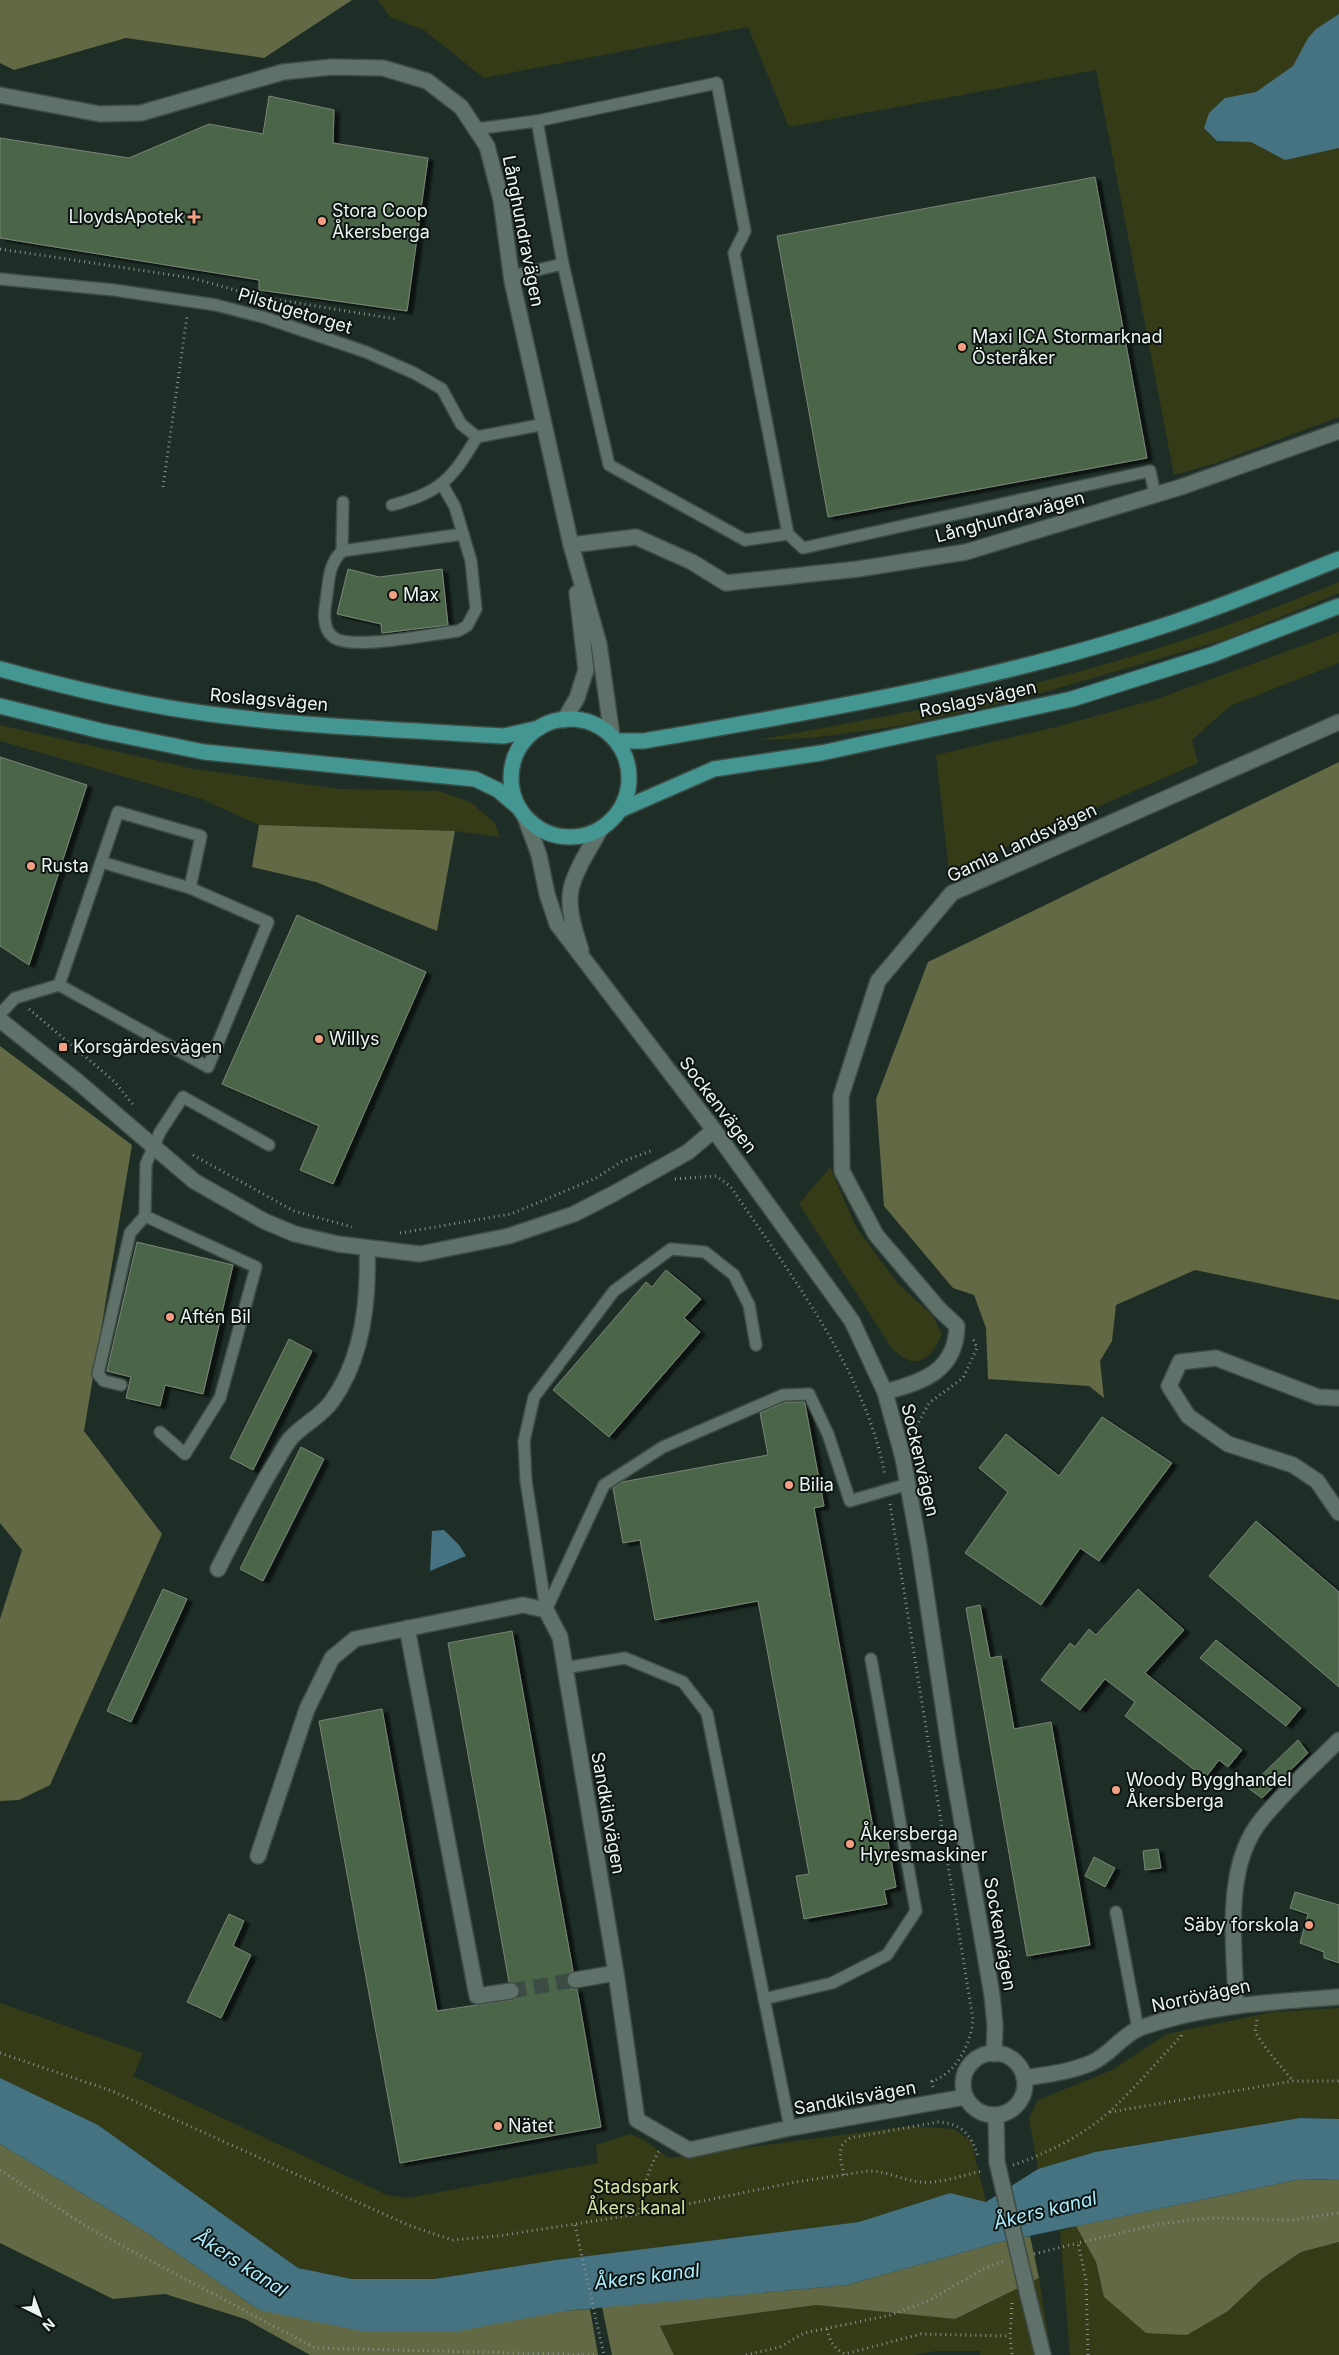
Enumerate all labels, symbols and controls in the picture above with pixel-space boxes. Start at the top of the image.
street label: Långhundravägen [499,153,548,308]
place label: Stora Coop Åkersberga [332,200,430,242]
place label: LloydsApotek [68,206,184,227]
marker: LloydsApotek [188,211,200,223]
marker: Stora Coop Åkersberga [316,215,328,227]
street label: Pilstugetorget [236,283,355,338]
place label: Maxi ICA Stormarknad Österåker [972,326,1162,368]
marker: Maxi ICA Stormarknad Österåker [956,341,968,353]
street label: Långhundravägen [933,486,1087,547]
place label: Max [403,584,439,605]
marker: Max [387,589,399,601]
street label: Roslagsvägen [918,676,1038,721]
street label: Roslagsvägen [209,684,329,715]
street label: Gamla Landsvägen [944,799,1100,886]
place label: Rusta [41,855,89,876]
marker: Rusta [25,860,37,872]
place label: Willys [329,1028,380,1049]
marker: Willys [313,1033,325,1045]
place label: Korsgärdesvägen [73,1036,222,1057]
marker: Korsgärdesvägen [57,1041,69,1053]
street label: Sockenvägen [675,1052,761,1157]
place label: Aftén Bil [180,1306,251,1327]
marker: Aftén Bil [164,1311,176,1323]
street label: Sockenvägen [897,1401,944,1518]
place label: Bilia [799,1474,834,1495]
marker: Bilia [783,1479,795,1491]
street label: Sandkilsvägen [587,1750,630,1876]
place label: Woody Bygghandel Åkersberga [1126,1769,1292,1811]
marker: Woody Bygghandel Åkersberga [1110,1784,1122,1796]
place label: Åkersberga Hyresmaskiner [860,1821,988,1865]
marker: Åkersberga Hyresmaskiner [844,1838,856,1850]
street label: Sockenvägen [980,1875,1021,1993]
place label: Säby forskola [1184,1914,1299,1935]
marker: Säby forskola [1303,1919,1315,1931]
street label: Norrövägen [1149,1975,1252,2016]
street label: Sandkilsvägen [792,2076,918,2119]
place label: Nätet [508,2115,554,2136]
marker: Nätet [492,2120,504,2132]
park label: Stadspark Åkers kanal [587,2176,685,2218]
water label: Åkers kanal [990,2184,1100,2235]
water label: Åkers kanal [189,2223,293,2302]
water label: Åkers kanal [592,2257,701,2294]
north arrow [15,2290,65,2340]
text: N [39,2315,59,2335]

